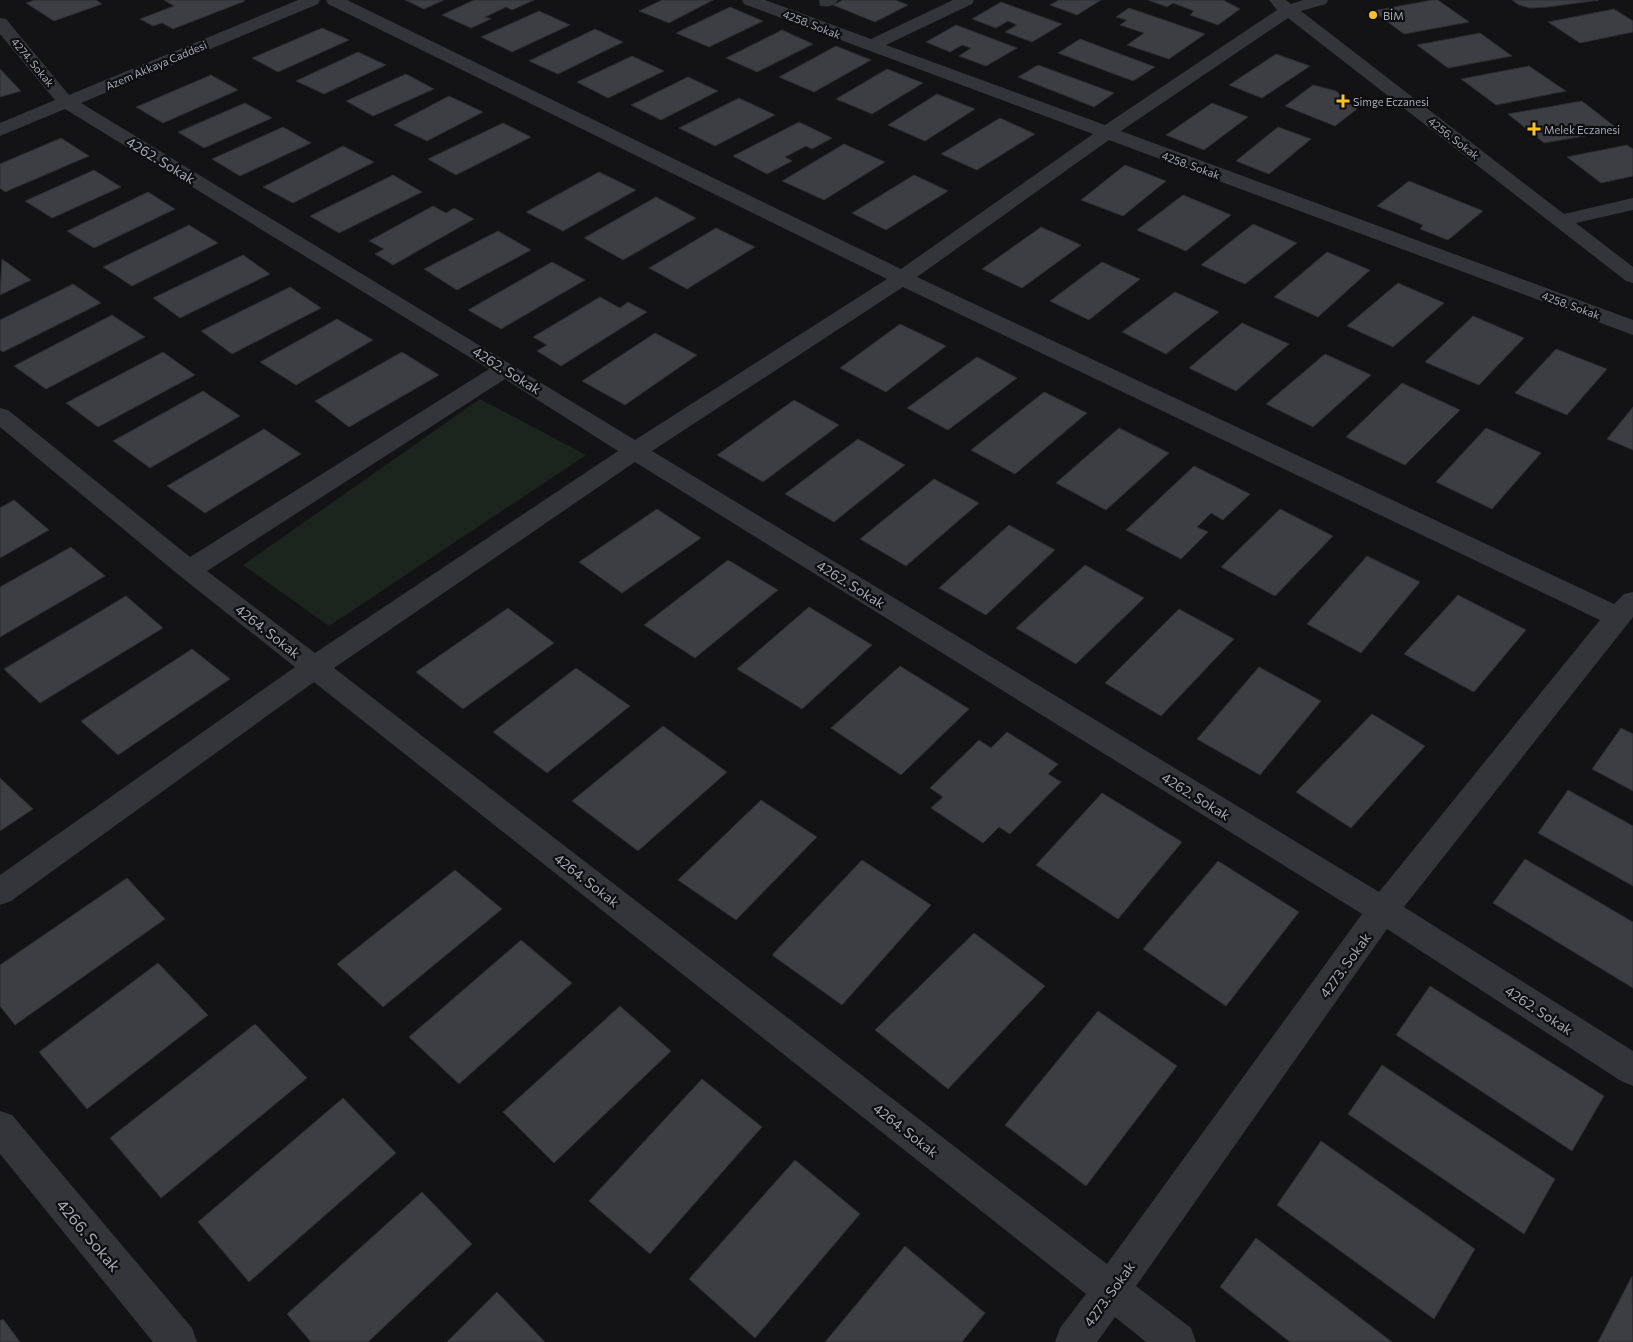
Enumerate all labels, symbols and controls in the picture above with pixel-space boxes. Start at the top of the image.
street label: 4258. Sokak [781,7,843,41]
place label: BİM [1383,8,1404,22]
marker: BİM [1367,9,1379,21]
street label: 4274. Sokak [9,35,57,89]
street label: Azem Akkaya Caddesi [103,38,209,92]
marker: Simge Eczanesi [1337,95,1349,107]
place label: Simge Eczanesi [1353,95,1429,108]
street label: 4256. Sokak [1426,114,1482,162]
marker: Melek Eczanesi [1528,123,1540,135]
place label: Melek Eczanesi [1544,123,1620,136]
street label: 4262. Sokak [124,133,199,187]
street label: 4258. Sokak [1160,149,1222,182]
street label: 4258. Sokak [1540,289,1602,322]
street label: 4262. Sokak [470,342,545,398]
street label: 4262. Sokak [814,556,889,612]
street label: 4264. Sokak [232,600,304,662]
street label: 4262. Sokak [1159,768,1234,824]
street label: 4264. Sokak [551,849,623,911]
street label: 4273. Sokak [1316,929,1374,1001]
street label: 4262. Sokak [1502,982,1576,1038]
street label: 4264. Sokak [870,1099,942,1161]
street label: 4266. Sokak [53,1195,125,1275]
street label: 4273. Sokak [1080,1258,1138,1330]

